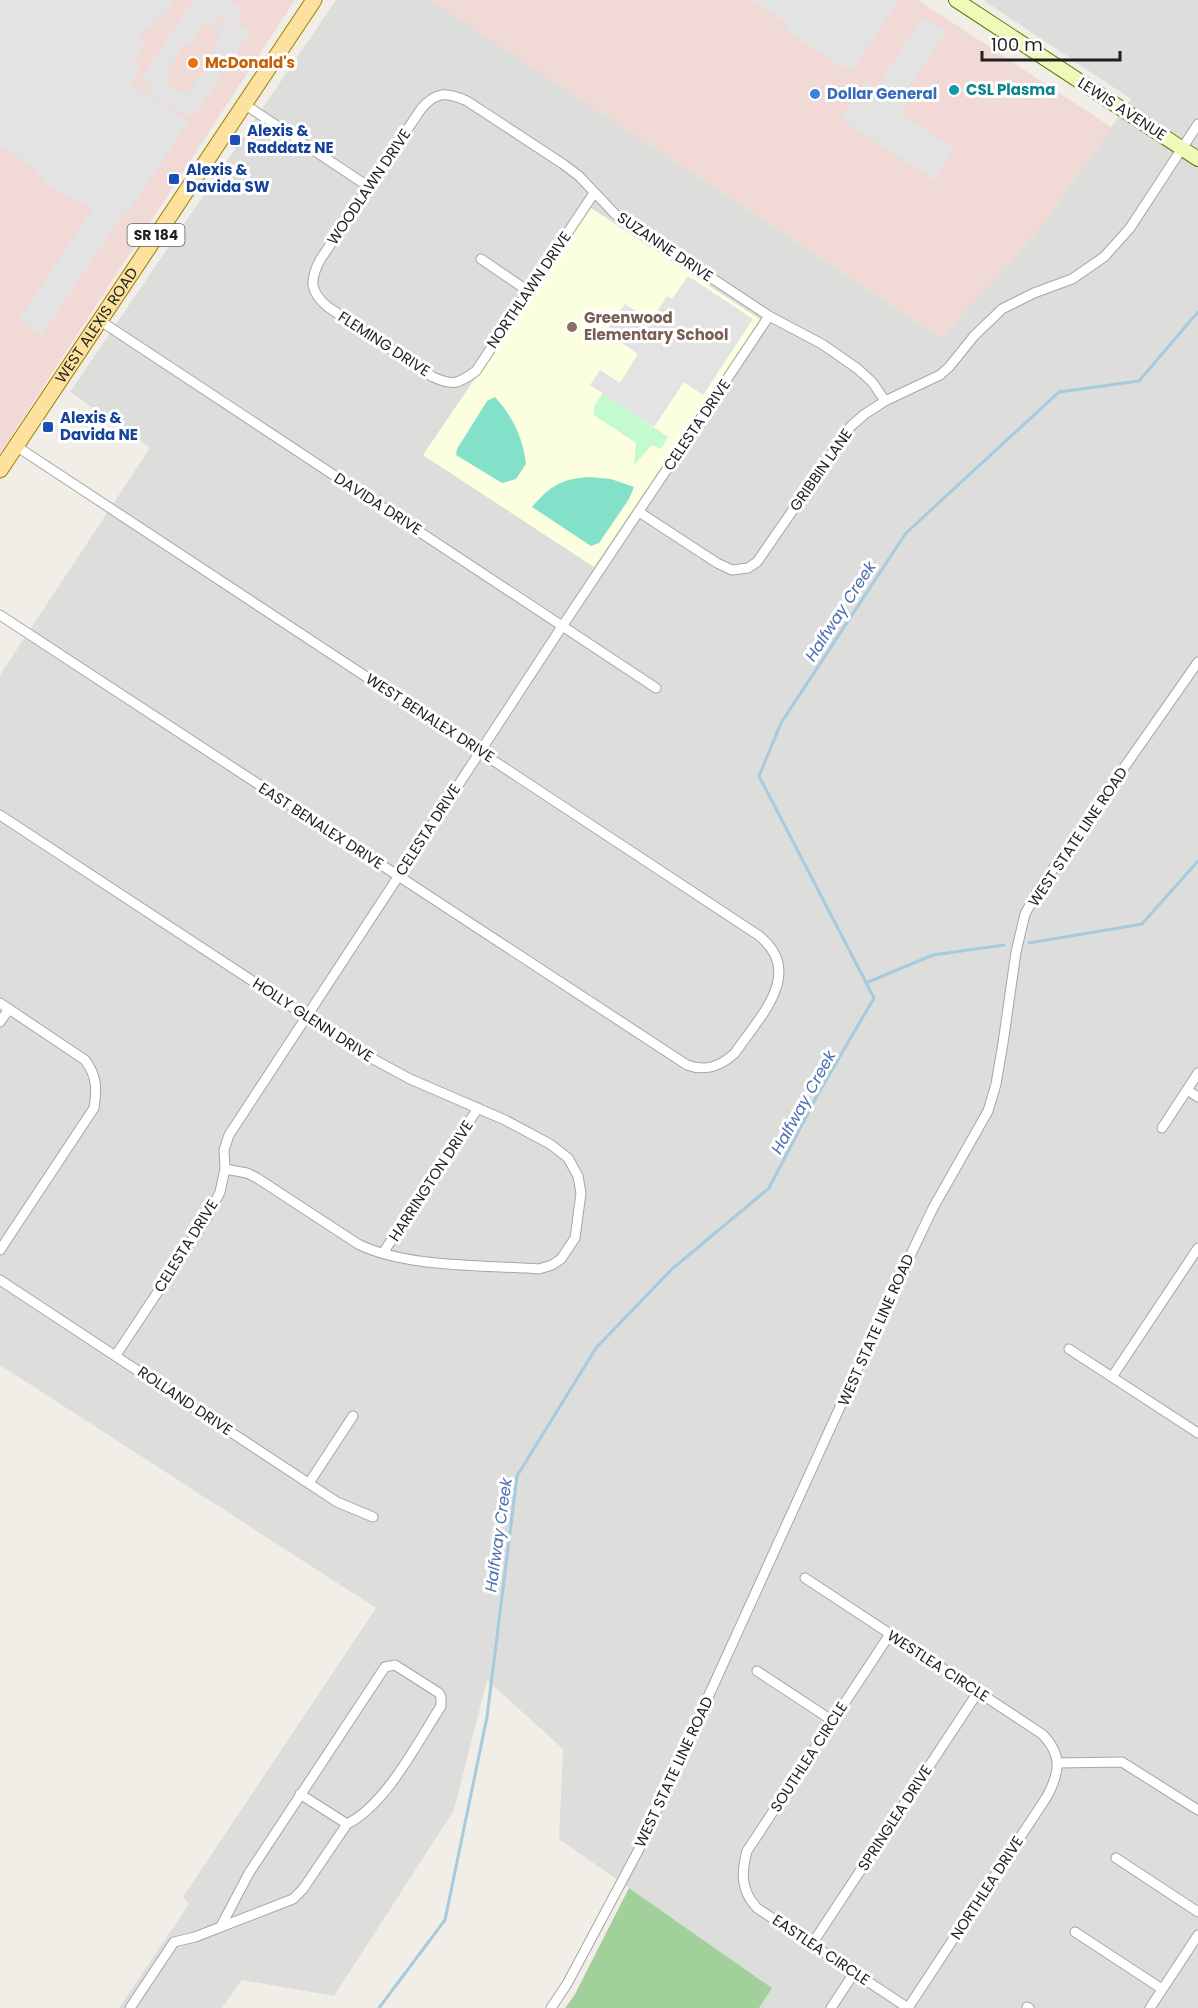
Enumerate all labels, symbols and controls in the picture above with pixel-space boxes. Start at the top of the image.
scale bar [982,24,1120,62]
text: 100 m [991,32,1043,57]
place label: McDonald's [205,52,295,73]
marker: McDonald's [186,56,200,70]
street label: LEWIS AVENUE [1074,72,1171,145]
place label: CSL Plasma [966,79,1055,100]
place label: Dollar General [827,83,937,104]
marker: CSL Plasma [947,83,961,97]
marker: Dollar General [808,87,822,101]
place label: Alexis & Raddatz NE [247,120,334,158]
street label: WOODLAWN DRIVE [322,125,415,249]
marker: Alexis & Raddatz NE [228,133,242,147]
place label: Alexis & Davida SW [186,159,270,197]
marker: Alexis & Davida SW [167,172,181,186]
street label: SUZANNE DRIVE [613,207,717,286]
road number: SR 184 [128,224,184,246]
street label: NORTHLAWN DRIVE [482,227,576,352]
street label: WEST ALEXIS ROAD [50,263,143,387]
street label: FLEMING DRIVE [334,306,434,381]
place label: Greenwood Elementary School [584,307,728,345]
marker: Greenwood Elementary School [565,320,579,334]
street label: CELESTA DRIVE [658,375,735,474]
place label: Alexis & Davida NE [60,407,138,445]
marker: Alexis & Davida NE [41,420,55,434]
street label: GRIBBIN LANE [784,424,857,515]
street label: DAVIDA DRIVE [330,467,426,540]
water label: Halfway Creek [799,556,882,666]
street label: WEST BENALEX DRIVE [362,668,499,767]
street label: WEST STATE LINE ROAD [1023,763,1132,911]
street label: EAST BENALEX DRIVE [255,777,388,874]
street label: CELESTA DRIVE [390,780,465,880]
street label: HOLLY GLENN DRIVE [249,973,378,1067]
water label: Halfway Creek [765,1046,842,1158]
street label: HARRINGTON DRIVE [384,1116,478,1245]
street label: CELESTA DRIVE [149,1195,222,1296]
street label: WEST STATE LINE ROAD [833,1251,919,1409]
street label: ROLLAND DRIVE [134,1361,237,1440]
water label: Halfway Creek [479,1476,518,1594]
street label: WESTLEA CIRCLE [883,1625,993,1706]
street label: WEST STATE LINE ROAD [629,1693,718,1851]
street label: SOUTHLEA CIRCLE [765,1697,852,1816]
street label: SPRINGLEA DRIVE [853,1761,937,1875]
street label: NORTHLEA DRIVE [945,1832,1028,1944]
street label: EASTLEA CIRCLE [768,1909,874,1990]

